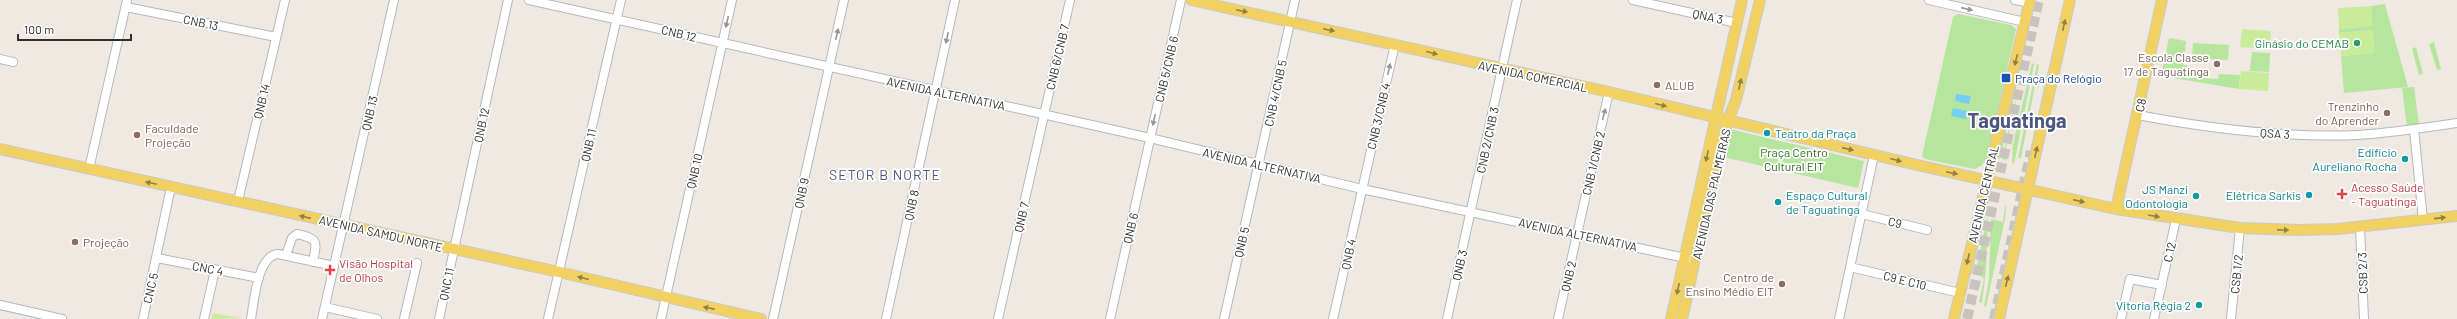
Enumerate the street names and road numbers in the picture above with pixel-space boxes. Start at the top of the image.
street label: QNA 3 [1691,6,1725,26]
street label: CNB 13 [182,11,220,33]
street label: CNB 12 [660,22,698,44]
street label: CNB 6/CNB 7 [1043,23,1071,91]
street label: CNB 5/CNB 6 [1152,35,1180,103]
street label: CNB 4/CNB 5 [1261,58,1289,128]
street label: AVENIDA COMERCIAL [1477,58,1589,94]
street label: AVENIDA ALTERNATIVA [885,74,1007,112]
street label: CNB 3/CNB 4 [1364,81,1392,151]
street label: QNB 14 [250,82,272,120]
street label: QNB 13 [358,94,380,132]
street label: C8 [2132,97,2148,113]
street label: CNB 2/CNB 3 [1473,105,1501,175]
street label: QNB 12 [470,106,492,144]
street label: QSA 3 [2260,125,2290,141]
street label: QNB 11 [577,127,599,163]
street label: AVENIDA DAS PALMEIRAS [1689,127,1733,261]
street label: CNB 1/CNB 2 [1579,129,1607,197]
street label: AVENIDA CENTRAL [1965,143,2001,244]
street label: AVENIDA ALTERNATIVA [1201,145,1323,185]
street label: QNB 10 [683,152,705,190]
street label: QNB 9 [791,176,811,210]
street label: QNB 8 [901,188,921,222]
street label: QNB 7 [1011,200,1031,233]
street label: QNB 6 [1120,211,1140,245]
street label: AVENIDA SAMDU NORTE [318,212,444,254]
street label: C9 [1887,214,1903,230]
street label: AVENIDA ALTERNATIVA [1517,215,1639,253]
street label: QNB 5 [1231,225,1251,259]
street label: QNB 4 [1338,237,1358,271]
street label: C 12 [2160,241,2178,263]
street label: QNB 3 [1449,248,1469,282]
street label: CSB 2/3 [2354,252,2370,294]
street label: CSB 1/2 [2227,254,2245,294]
street label: CNC 4 [191,258,225,278]
street label: QNB 2 [1558,259,1578,293]
street label: QNC 11 [436,266,456,302]
street label: C9 E C10 [1882,268,1928,292]
street label: CNC 5 [140,271,160,305]

